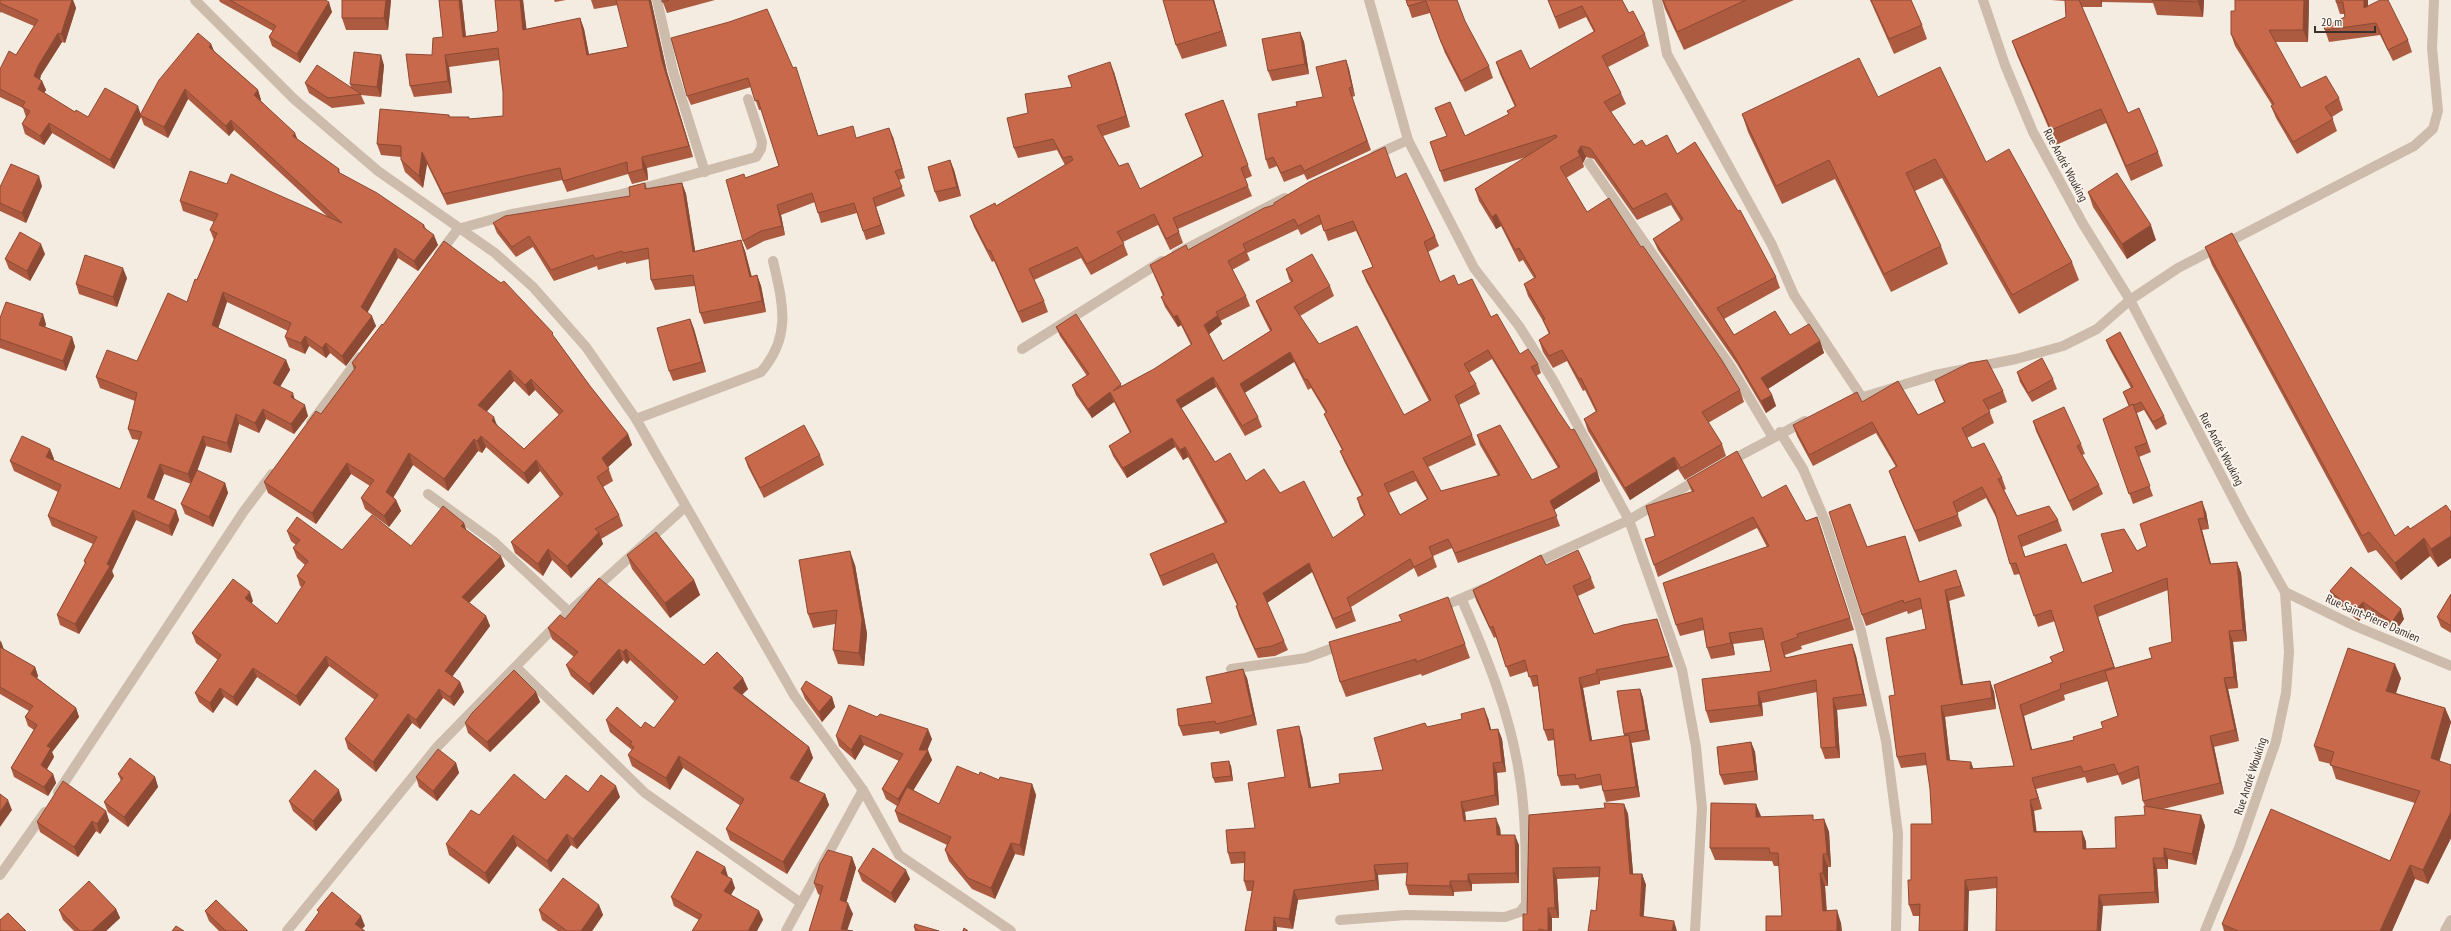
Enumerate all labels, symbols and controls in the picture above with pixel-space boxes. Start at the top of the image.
scale bar [2315,8,2375,34]
text: 20 m [2321,14,2342,29]
street label: Rue André Wouking [2040,126,2092,204]
street label: Rue André Wouking [2196,410,2248,488]
street label: Rue Saint-Pierre Damien [2324,590,2422,646]
street label: Rue André Wouking [2230,735,2270,817]

